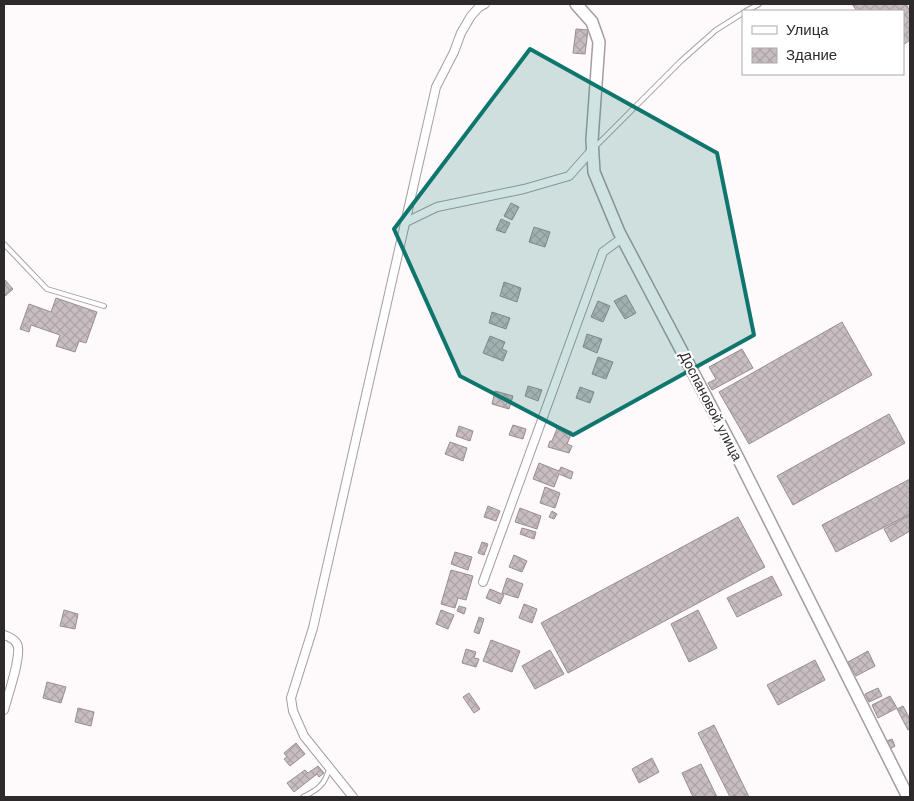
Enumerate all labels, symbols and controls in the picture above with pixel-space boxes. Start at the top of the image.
legend [742,10,904,75]
text: Улица [786,21,829,38]
text: Здание [786,46,837,63]
street label: Доспановой улица [677,349,746,464]

